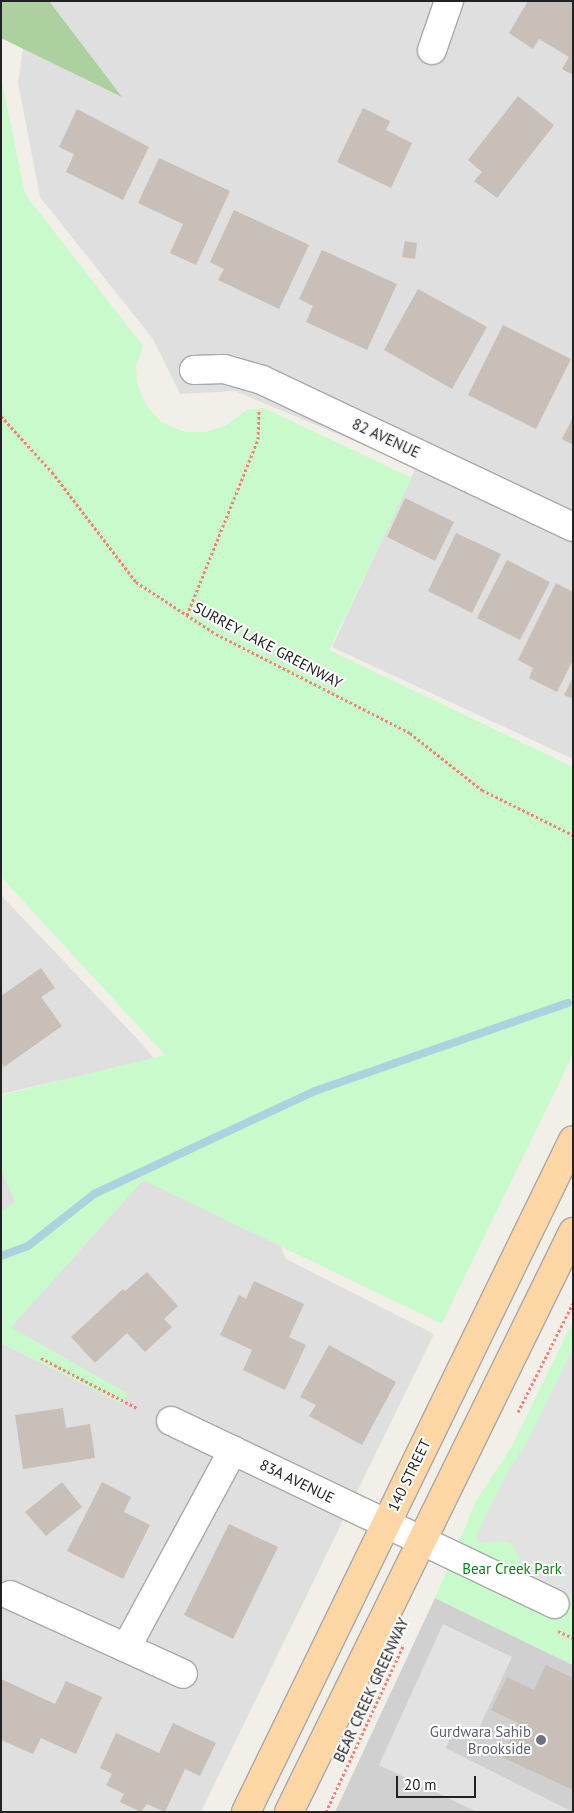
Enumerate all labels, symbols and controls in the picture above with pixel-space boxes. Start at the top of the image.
street label: 82 AVENUE [349,414,423,462]
street label: SURREY LAKE GREENWAY [190,598,346,692]
street label: 140 STREET [384,1436,434,1514]
street label: 83A AVENUE [256,1455,338,1507]
park label: Bear Creek Park [462,1560,562,1578]
street label: BEAR CREEK GREENWAY [330,1615,412,1765]
place label: Gurdwara Sahib Brookside [430,1722,531,1757]
marker: Gurdwara Sahib Brookside [535,1734,547,1746]
scale bar [399,1766,479,1798]
text: 20 m [404,1775,437,1794]

